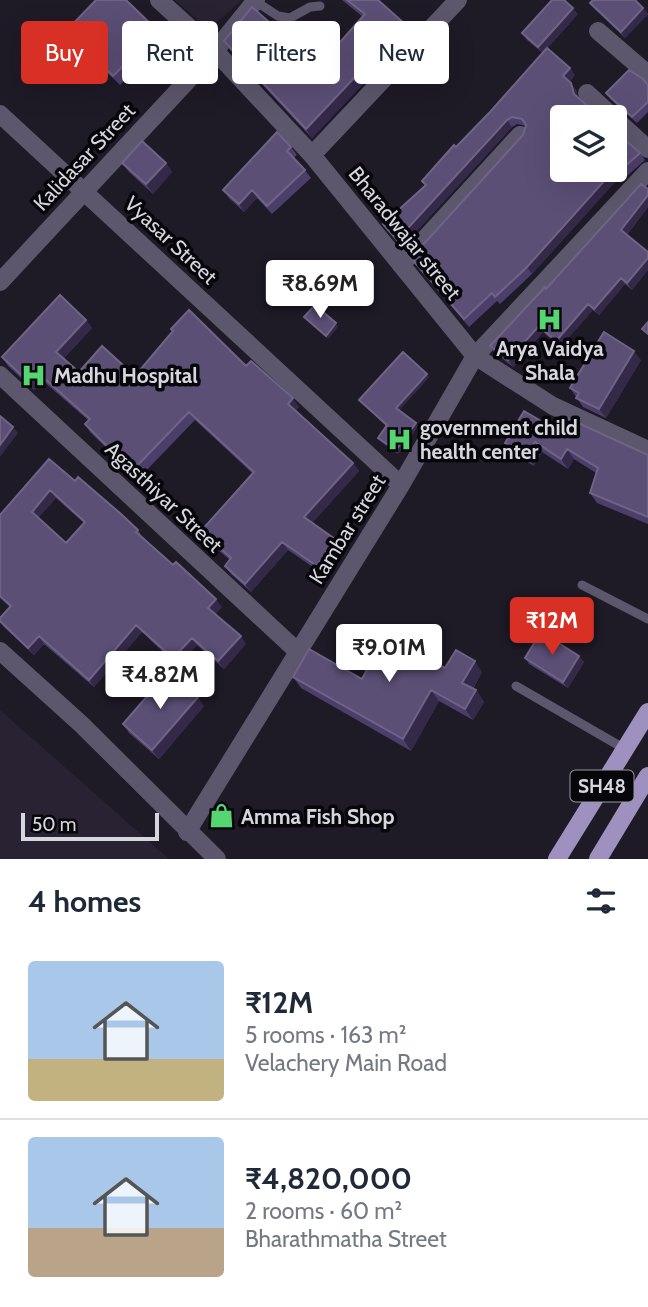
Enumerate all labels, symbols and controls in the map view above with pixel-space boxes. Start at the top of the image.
chip: Buy [21,21,108,84]
chip: Rent [122,21,218,84]
chip: Filters [232,21,340,84]
chip: New [354,21,449,84]
street label: Kalidasar Street [28,98,140,216]
map controls [550,105,627,182]
button: layers [550,105,627,182]
street label: Bharadwajar street [343,161,466,305]
street label: Vyasar Street [120,191,222,289]
pin: ₹8.69M [263,260,377,320]
text: ₹8.69M [282,269,358,297]
hospital icon: Arya Vaidya Shala [536,305,564,333]
place label: Arya Vaidya Shala [496,336,604,385]
hospital icon: Madhu Hospital [20,361,48,389]
place label: Madhu Hospital [54,363,198,388]
place label: government child health center [420,415,578,464]
hospital icon: government child health center [386,425,414,453]
street label: Agasthiyar Street [100,436,228,558]
street label: Kambar street [303,470,391,588]
pin: ₹12M [511,598,593,657]
text: ₹12M [526,606,578,634]
pin: ₹9.01M [332,624,446,684]
text: ₹9.01M [352,633,426,661]
pin: ₹4.82M [103,652,217,711]
text: ₹4.82M [121,660,199,688]
road number: SH48 [570,771,634,802]
shop icon: Amma Fish Shop [207,802,235,830]
place label: Amma Fish Shop [241,804,395,829]
scale bar [21,810,159,842]
text: 50 m [32,813,76,836]
icon: filters [582,882,620,920]
text: 4 homes [28,883,141,920]
text: ₹12M [245,984,313,1021]
icon: home [84,989,168,1073]
text: 5 rooms · 163 m² [245,1021,406,1049]
text: Velachery Main Road [245,1049,447,1077]
text: ₹4,820,000 [245,1160,412,1197]
icon: home [84,1165,168,1249]
text: 2 rooms · 60 m² [245,1197,402,1225]
text: Bharathmatha Street [245,1225,447,1253]

